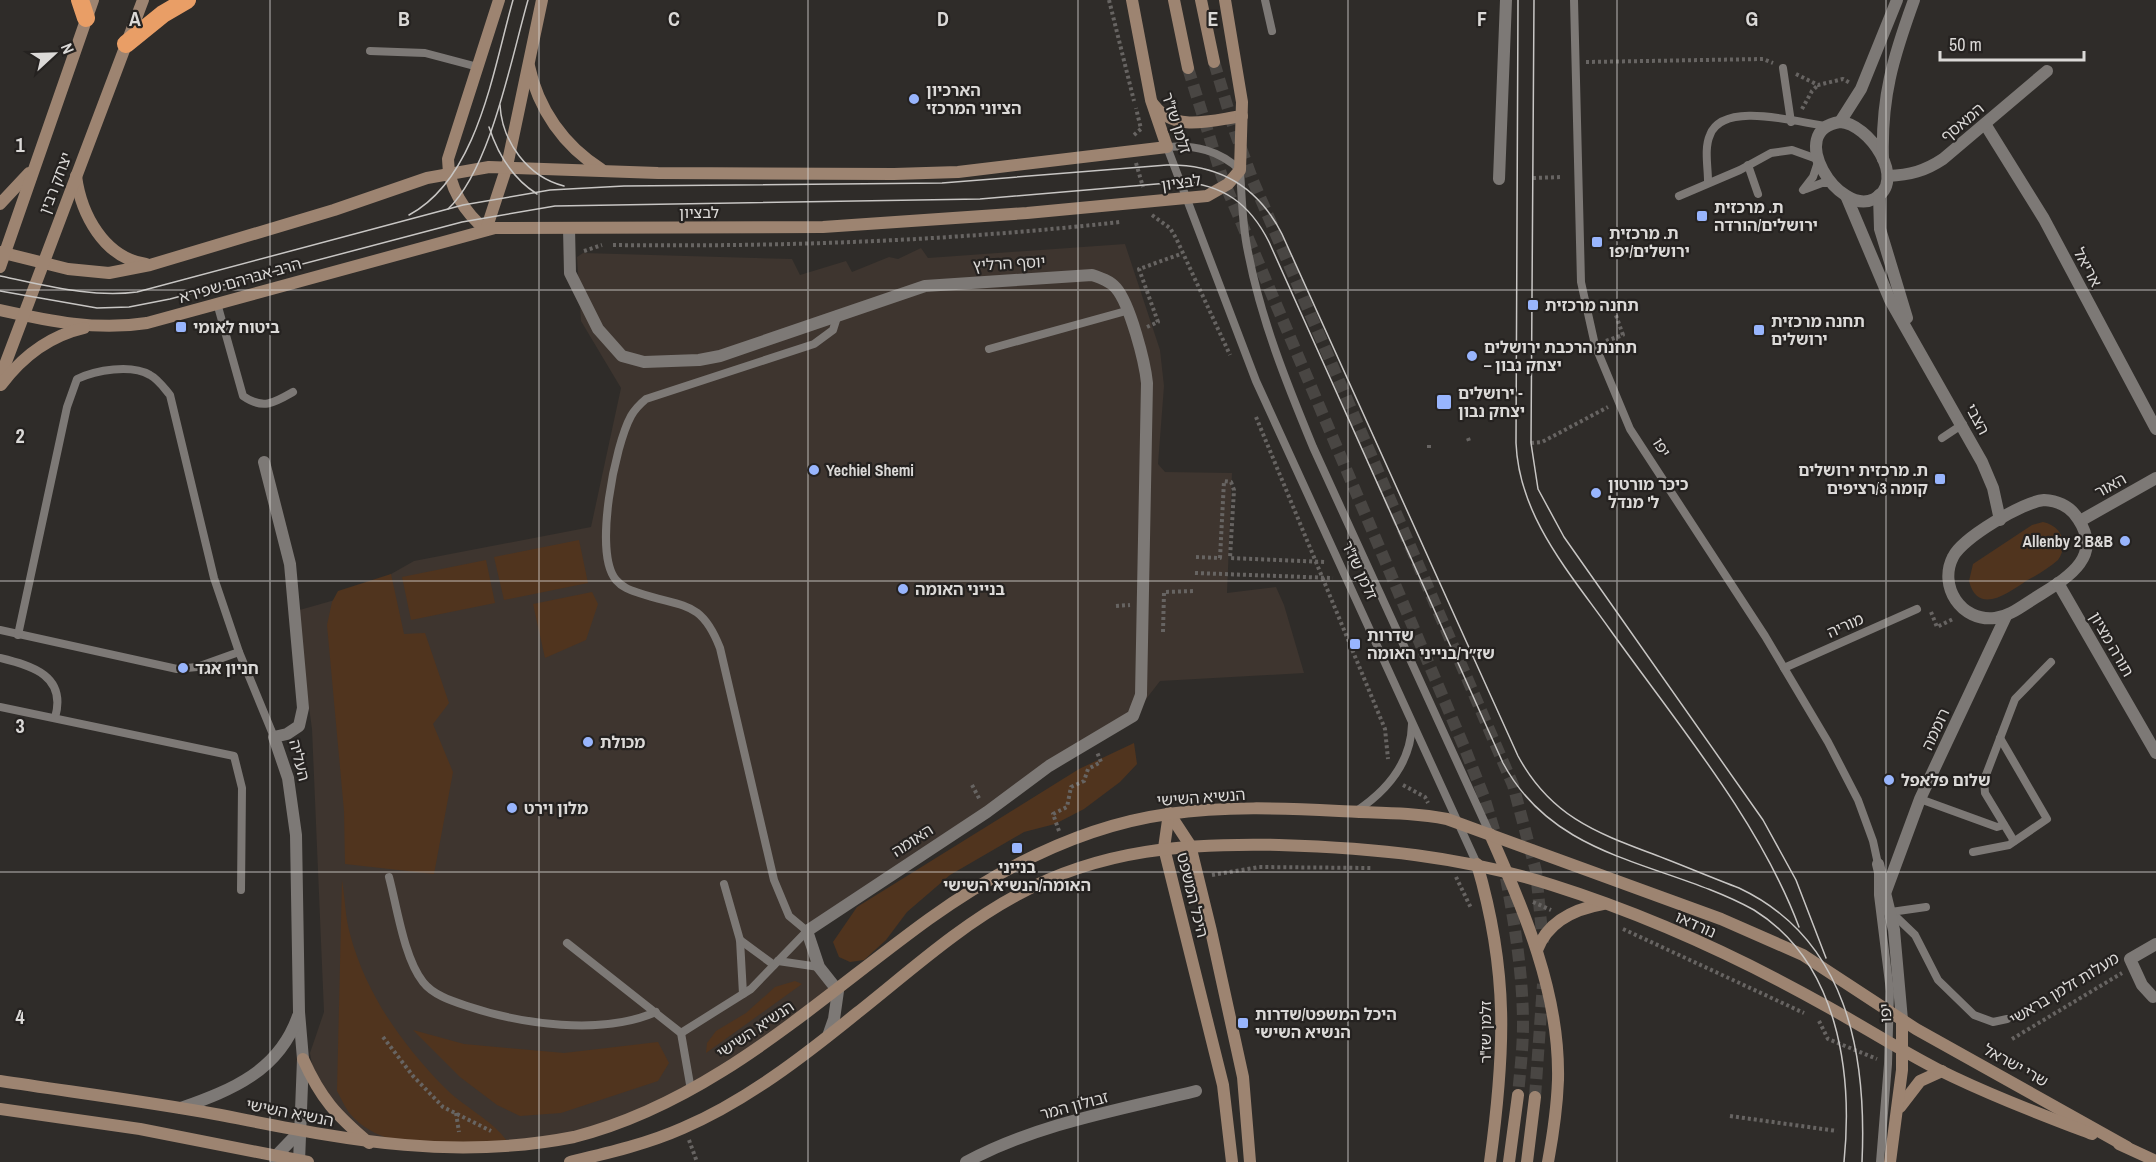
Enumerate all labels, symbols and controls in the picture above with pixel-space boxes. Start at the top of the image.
text: A [129,5,141,32]
text: B [398,5,410,32]
text: C [668,5,680,32]
text: D [937,5,949,32]
text: E [1208,5,1219,32]
text: F [1477,5,1487,32]
text: G [1746,5,1758,32]
north arrow [24,24,84,84]
scale bar [1940,24,2084,62]
text: 50 m [1949,32,1982,57]
text: N [56,40,80,57]
place label: הארכיון הציוני המרכזי [926,79,1022,119]
street label: זלמן שז"ר [1157,90,1197,156]
marker: הארכיון הציוני המרכזי [907,92,921,106]
street label: המאסף [1936,97,1988,147]
text: 1 [15,131,25,158]
street label: יצחק רבין [33,149,77,217]
street label: לבציון [1160,168,1202,196]
place label: ת. מרכזית ירושלים/הורדה [1714,196,1818,236]
street label: לבציון [679,201,719,223]
marker: ת. מרכזית ירושלים/הורדה [1695,209,1709,223]
place label: ת. מרכזית ירושלים/יפו [1609,222,1690,262]
marker: ת. מרכזית ירושלים/יפו [1590,235,1604,249]
street label: אריאל [2069,243,2107,291]
street label: יוסף הרליץ [972,250,1046,276]
street label: הרב אברהם שפירא [176,252,304,308]
place label: תחנה מרכזית [1545,294,1639,316]
marker: תחנה מרכזית [1526,298,1540,312]
place label: תחנה מרכזית ירושלים [1771,310,1865,350]
place label: ביטוח לאומי [193,316,280,338]
marker: ביטוח לאומי [174,320,188,334]
marker: תחנה מרכזית ירושלים [1752,323,1766,337]
place label: תחנת הרכבת ירושלים – יצחק נבון [1484,336,1637,376]
marker: תחנת הרכבת ירושלים – יצחק נבון [1465,349,1479,363]
place label: ירושלים - יצחק נבון [1458,382,1525,422]
marker: ירושלים - יצחק נבון [1435,393,1453,411]
street label: הצבי [1961,400,1995,438]
text: 2 [15,422,25,449]
street label: יפו [1648,433,1676,461]
place label: Yechiel Shemi [826,459,914,481]
place label: ת. מרכזית ירושלים קומה 3/רציפים [1798,459,1929,499]
marker: Yechiel Shemi [807,463,821,477]
street label: האור [2090,467,2130,503]
marker: ת. מרכזית ירושלים קומה 3/רציפים [1933,472,1947,486]
place label: כיכר מורטון ל' מנדל [1608,473,1689,513]
marker: כיכר מורטון ל' מנדל [1589,486,1603,500]
place label: Allenby 2 B&B [2023,530,2113,552]
marker: Allenby 2 B&B [2118,534,2132,548]
street label: זלמן שז"ר [1337,537,1383,603]
place label: בנייני האומה [915,578,1005,600]
marker: בנייני האומה [896,582,910,596]
street label: מוריה [1823,607,1867,643]
street label: תורה מציון [2085,607,2139,681]
place label: שדרות שז״ר/בנייני האומה [1367,624,1495,664]
marker: שדרות שז״ר/בנייני האומה [1348,637,1362,651]
place label: חניון אגד [195,657,259,679]
marker: חניון אגד [176,661,190,675]
street label: רוממה [1916,704,1954,754]
text: 3 [15,712,25,739]
place label: מכולת [600,731,645,753]
marker: מכולת [581,735,595,749]
street label: העליה [284,737,316,783]
place label: שלום פלאפל [1901,769,1991,791]
marker: שלום פלאפל [1882,773,1896,787]
street label: הנשיא השישי [1156,783,1246,811]
place label: מלון וירט [524,797,588,819]
marker: מלון וירט [505,801,519,815]
street label: האומה [887,818,937,862]
marker: בנייני האומה/הנשיא השישי [1010,841,1024,855]
street label: היכל המשפט [1172,850,1214,940]
place label: בנייני האומה/הנשיא השישי [943,856,1091,896]
street label: נורדאו [1672,905,1720,943]
street label: מעלות זלמן בראשי [2005,947,2123,1029]
street label: הנשיא השישי [712,995,798,1063]
street label: זלמן שז"ר [1474,1000,1496,1064]
text: 4 [15,1003,25,1030]
place label: היכל המשפט/שדרות הנשיא השישי [1255,1003,1397,1043]
street label: יפו [1874,1003,1896,1023]
marker: היכל המשפט/שדרות הנשיא השישי [1236,1016,1250,1030]
street label: שרי ישראל [1979,1038,2053,1092]
street label: זבולון המר [1037,1085,1111,1125]
street label: הנשיא השישי [244,1093,336,1131]

